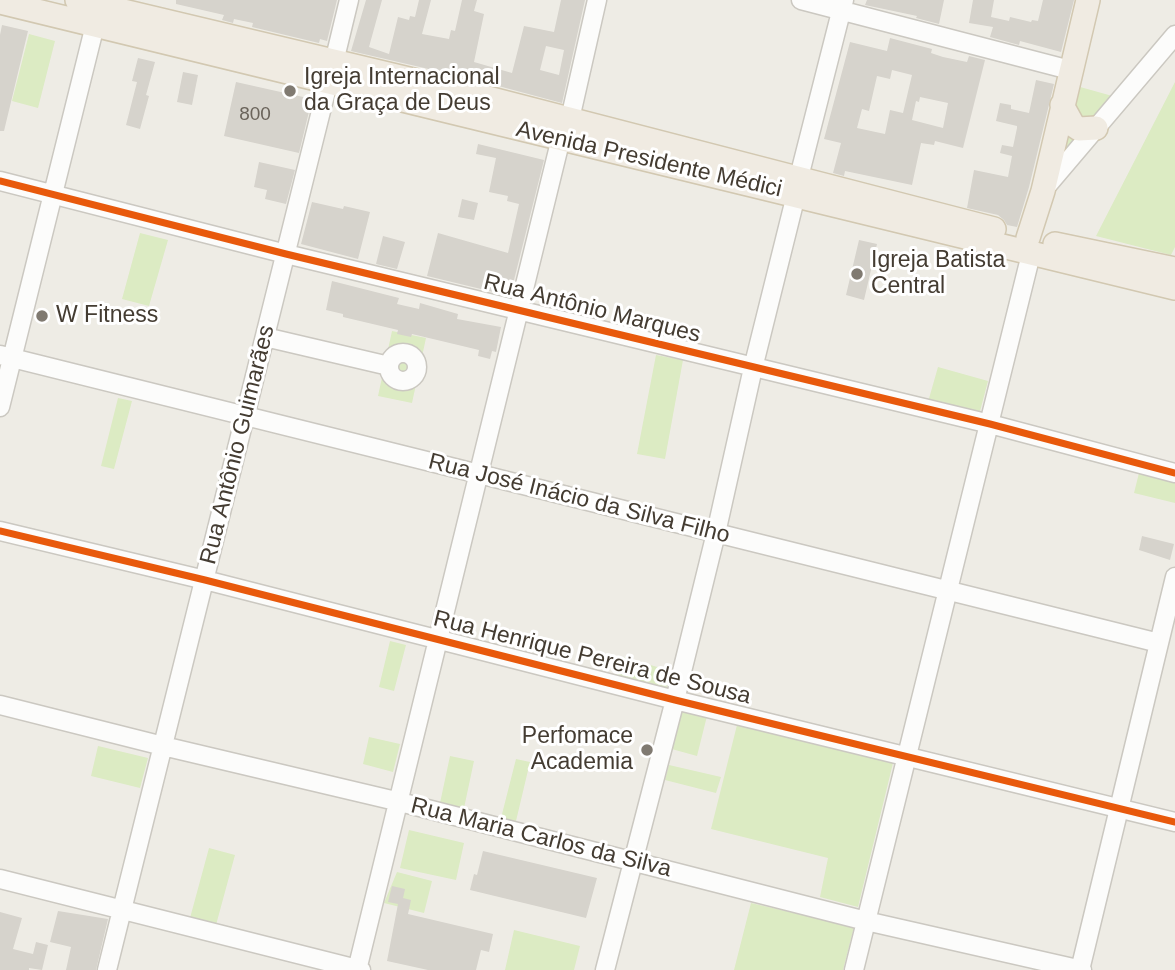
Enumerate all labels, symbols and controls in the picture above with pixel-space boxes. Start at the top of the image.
place label: Igreja Internacional da Graça de Deus [304,64,500,118]
marker: Igreja Internacional da Graça de Deus [282,83,298,99]
house number: 800 [239,104,271,126]
street label: Avenida Presidente Médici [513,116,785,204]
place label: Igreja Batista Central [871,247,1005,301]
marker: Igreja Batista Central [849,266,865,282]
street label: Rua Antônio Marques [481,269,703,349]
place label: W Fitness [56,302,158,330]
marker: W Fitness [34,308,50,324]
street label: Rua Antônio Guimarães [195,323,281,567]
street label: Rua José Inácio da Silva Filho [426,448,732,550]
street label: Rua Henrique Pereira de Sousa [430,605,754,711]
place label: Perfomace Academia [522,723,633,777]
marker: Perfomace Academia [639,742,655,758]
street label: Rua Maria Carlos da Silva [408,792,674,884]

